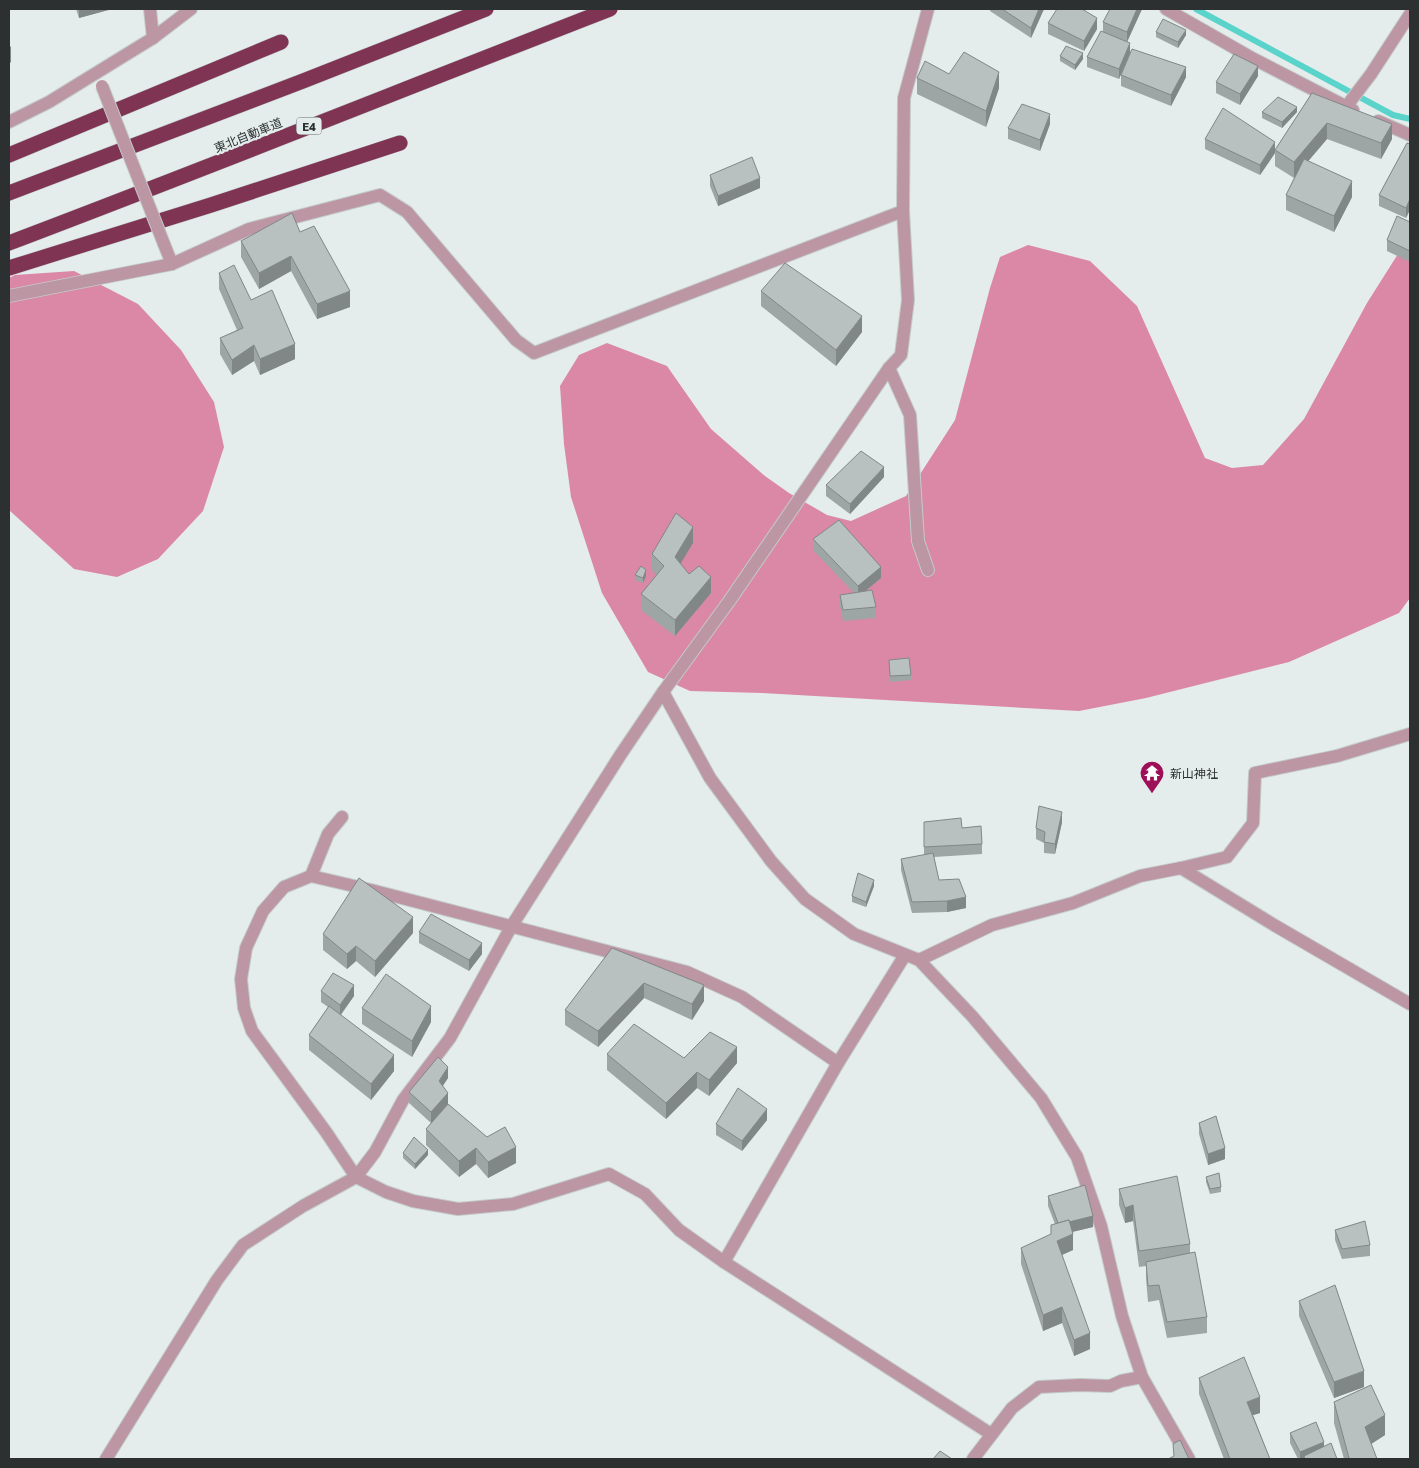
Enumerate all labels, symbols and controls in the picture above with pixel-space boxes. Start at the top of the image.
street label: 東北自動車道 [212,115,284,155]
road number: E4 [296,118,322,134]
temple icon: 新山神社 [1139,760,1165,794]
place label: 新山神社 [1170,766,1218,781]

